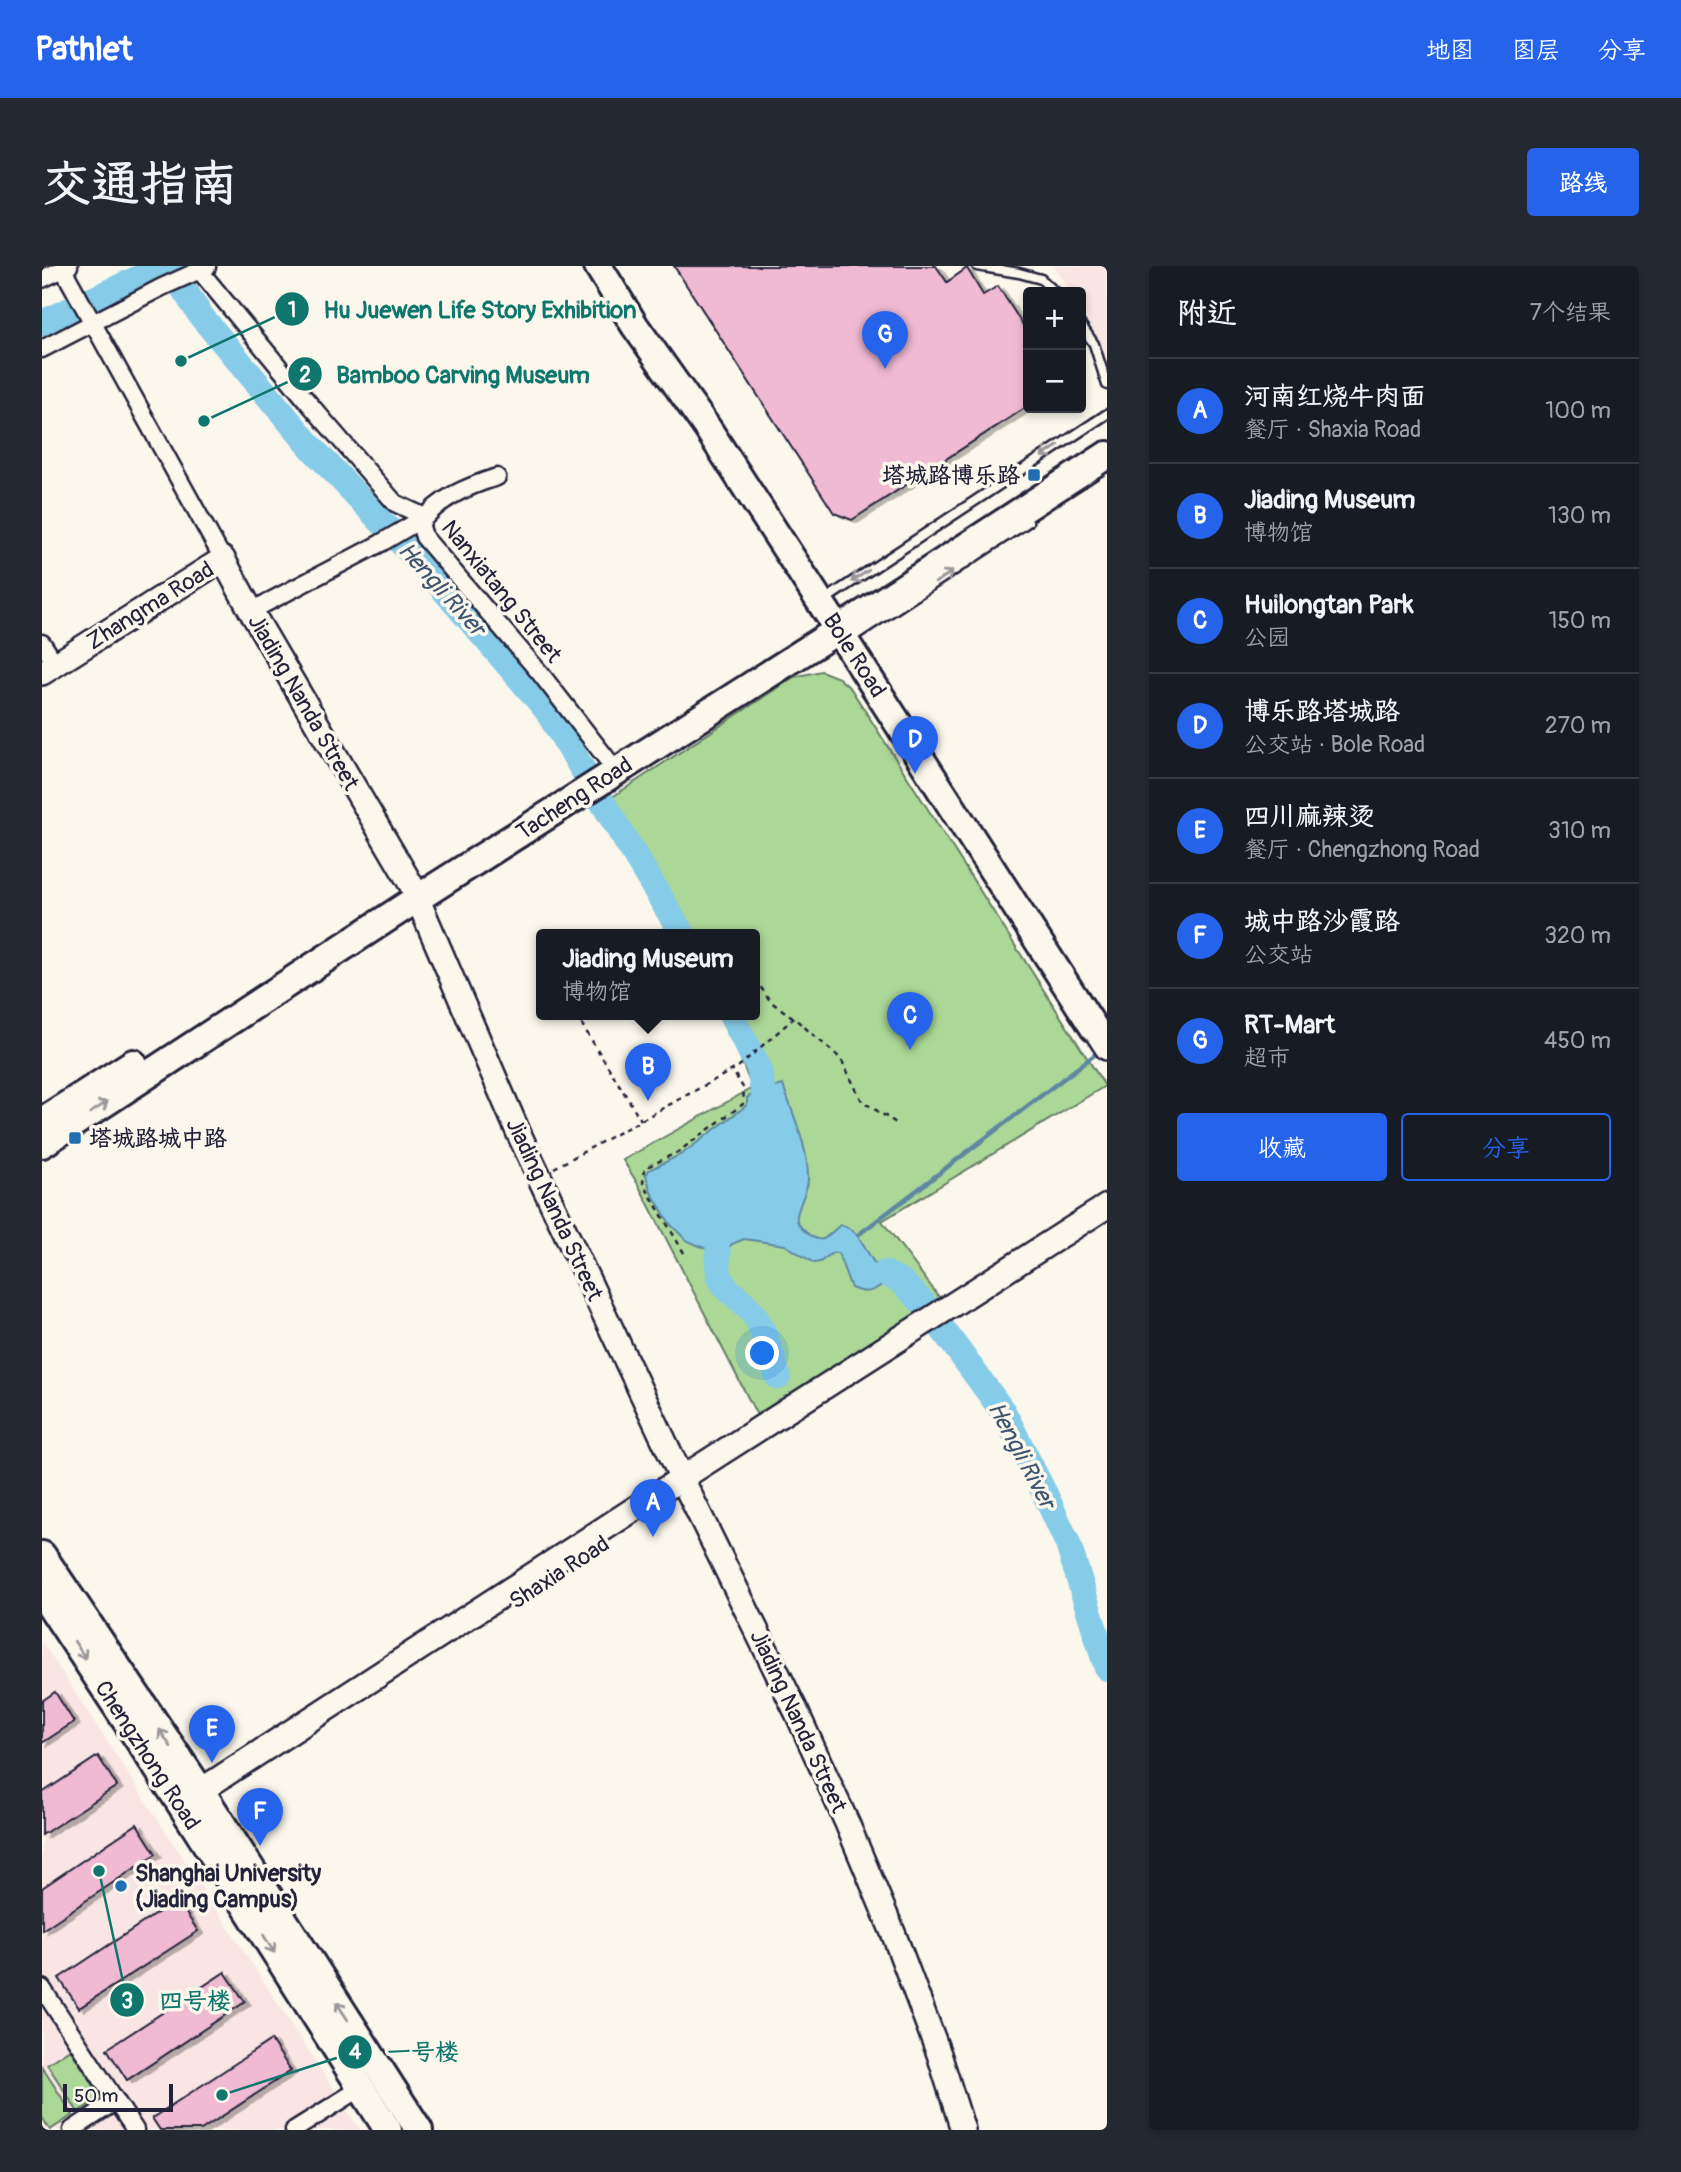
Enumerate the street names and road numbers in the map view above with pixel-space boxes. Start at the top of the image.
street label: Nanxiatang Street [435,514,569,669]
street label: Zhangma Road [81,555,219,656]
street label: Bole Road [817,608,893,703]
street label: Jiading Nanda Street [241,609,366,796]
street label: Tacheng Road [511,750,638,847]
street label: Jiading Nanda Street [499,1113,610,1306]
street label: Shaxia Road [504,1529,615,1616]
street label: Jiading Nanda Street [743,1625,854,1818]
street label: Chengzhong Road [88,1675,207,1836]

